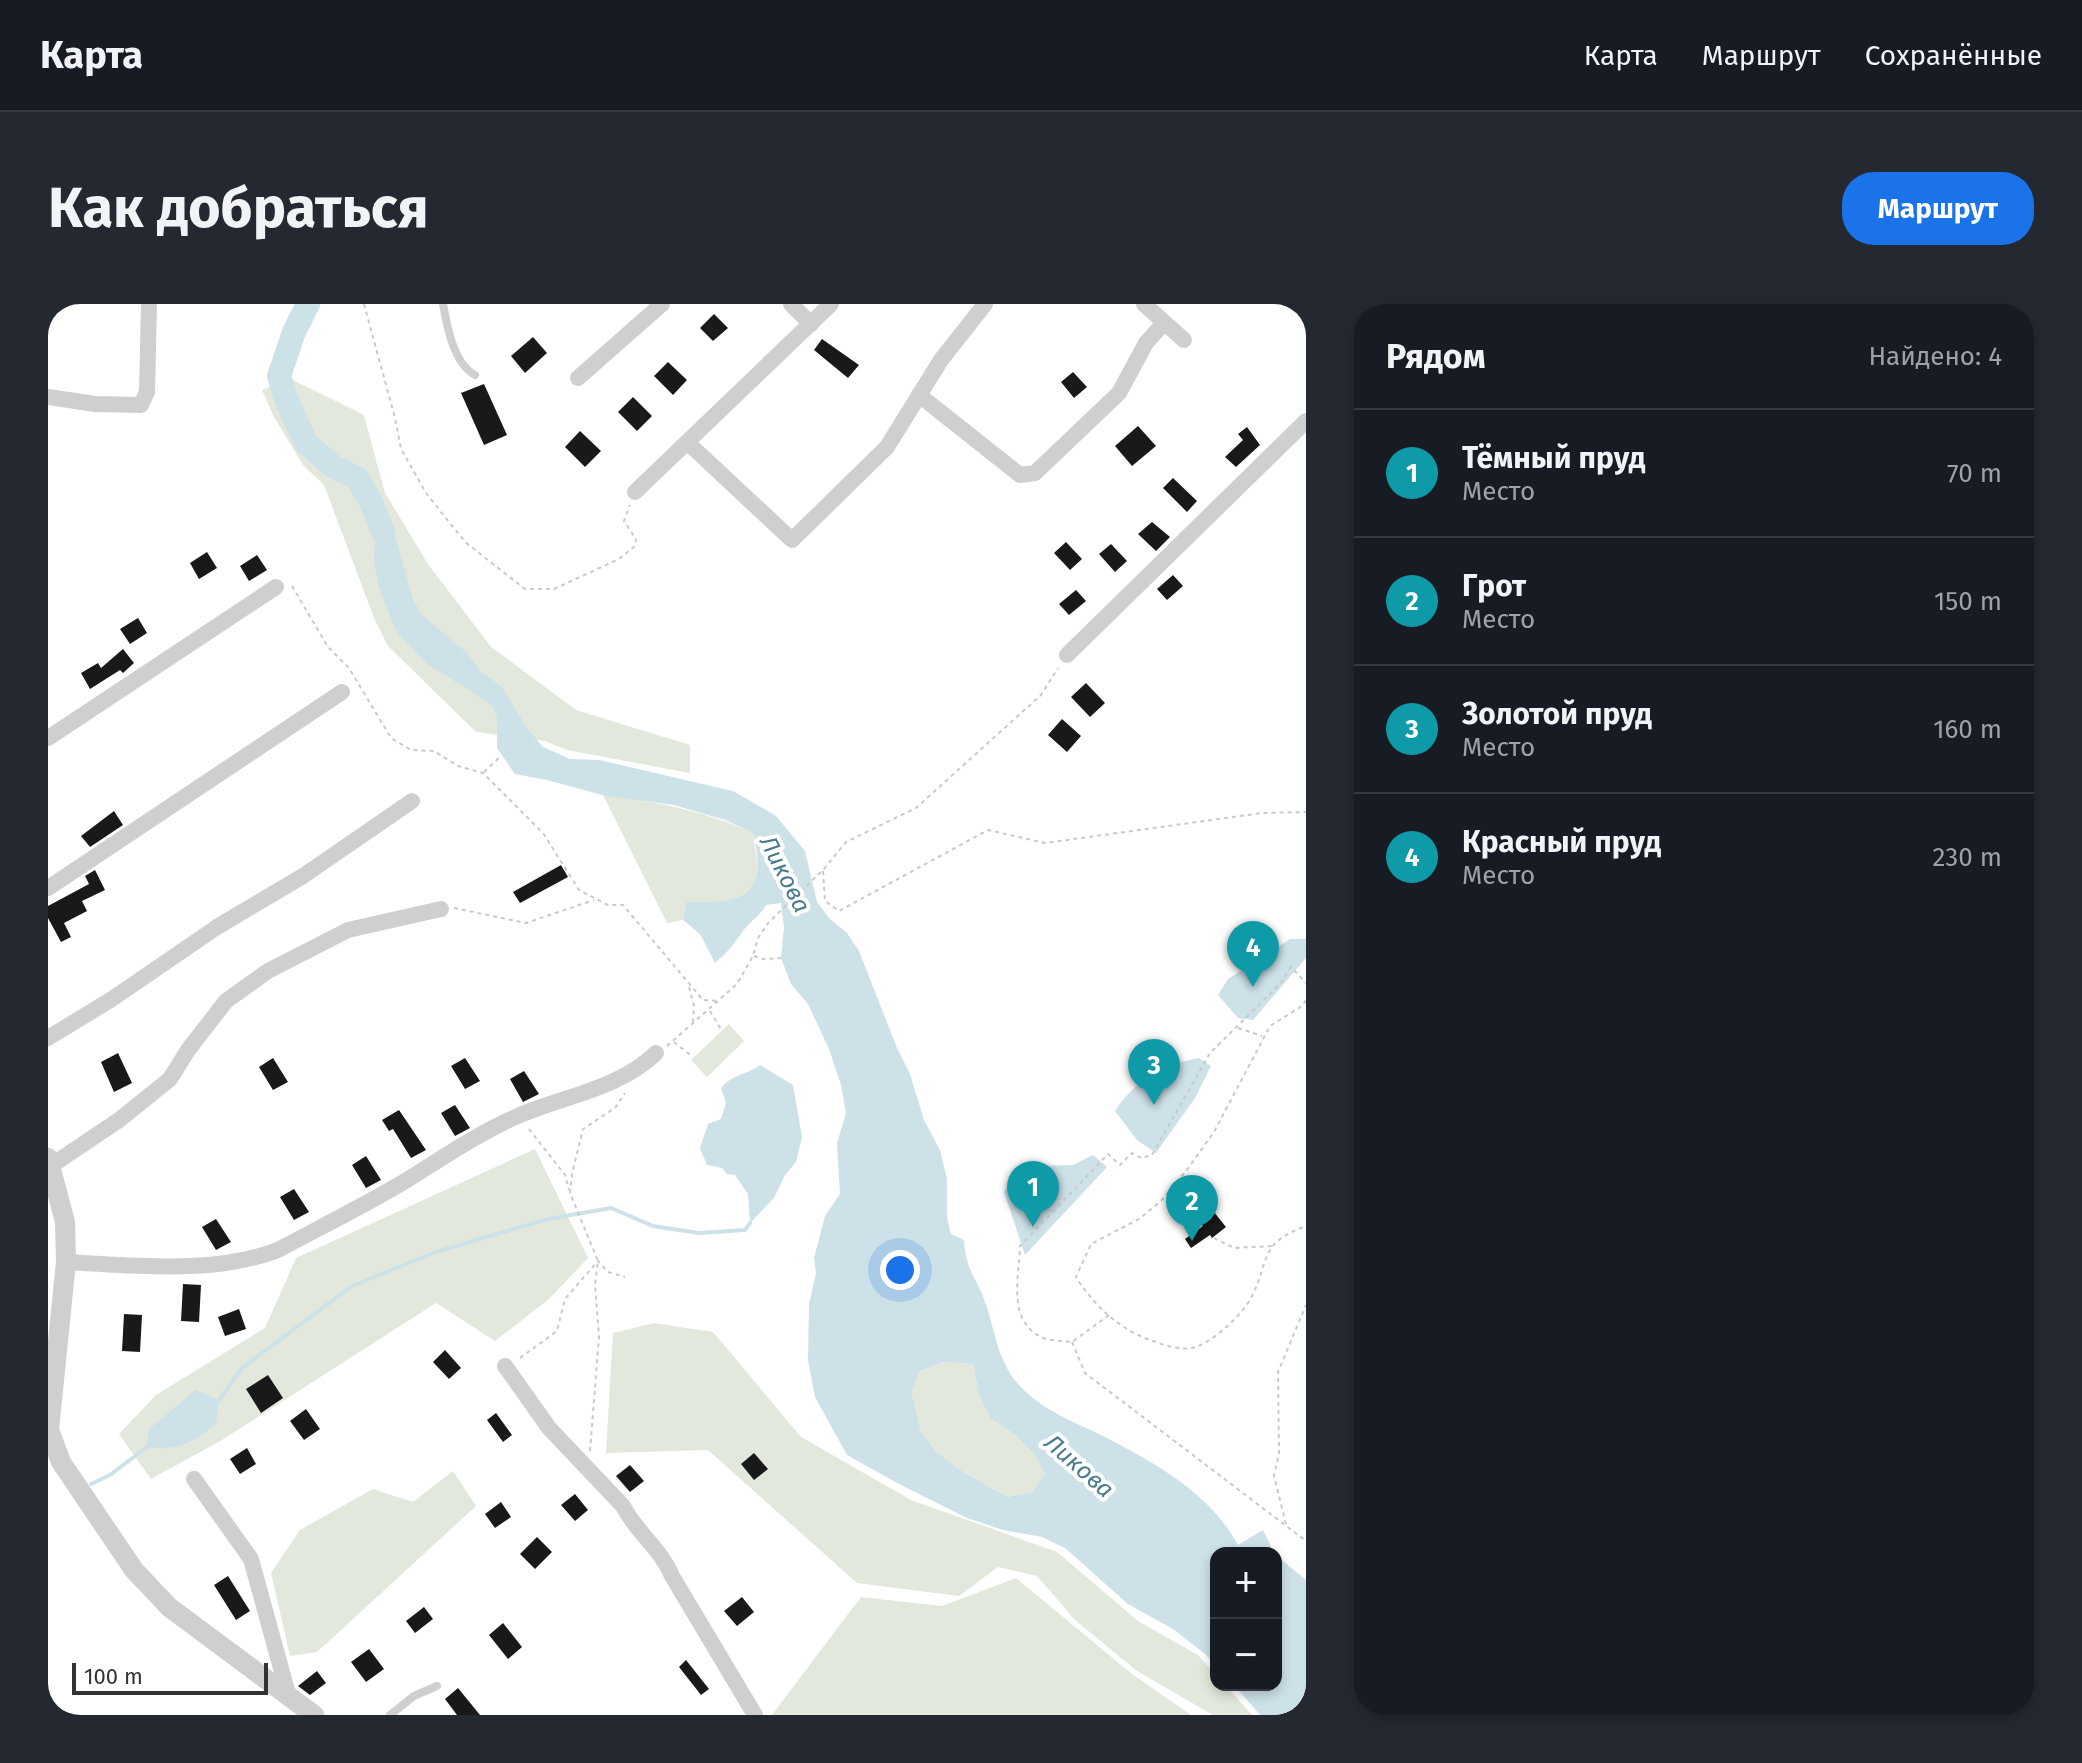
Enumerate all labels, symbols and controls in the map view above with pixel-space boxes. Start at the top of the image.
text: Карта [40,32,143,78]
text: Карта [1584,39,1658,72]
text: Маршрут [1702,39,1821,72]
text: Сохранённые [1865,39,2042,72]
button: Маршрут [1842,172,2034,245]
text: Как добраться [48,175,429,242]
text: Рядом [1386,336,1485,377]
text: Найдено: 4 [1868,341,2002,372]
text: Тёмный пруд [1462,440,1645,476]
text: 1 [1406,458,1418,489]
text: 70 m [1947,458,2002,489]
text: Место [1462,476,1535,507]
text: Грот [1462,568,1526,604]
text: 2 [1405,586,1419,617]
text: 150 m [1934,586,2002,617]
text: Место [1462,604,1535,635]
text: Золотой пруд [1462,696,1652,732]
text: 3 [1405,714,1419,745]
text: 160 m [1933,714,2002,745]
text: Место [1462,732,1535,763]
text: Красный пруд [1462,824,1661,860]
water label: Ликова [753,830,816,917]
text: 4 [1405,842,1419,873]
text: 230 m [1933,842,2002,873]
text: Место [1462,860,1535,891]
pin: 4 [1227,921,1279,987]
pin: 3 [1128,1039,1180,1105]
pin: 1 [1007,1161,1059,1227]
pin: 2 [1166,1175,1218,1241]
your location [880,1250,920,1290]
water label: Ликова [1038,1428,1119,1504]
map controls [1210,1547,1282,1691]
button: + [1210,1547,1282,1619]
button: − [1210,1619,1282,1691]
scale bar [72,1659,268,1695]
text: 100 m [84,1663,143,1690]

